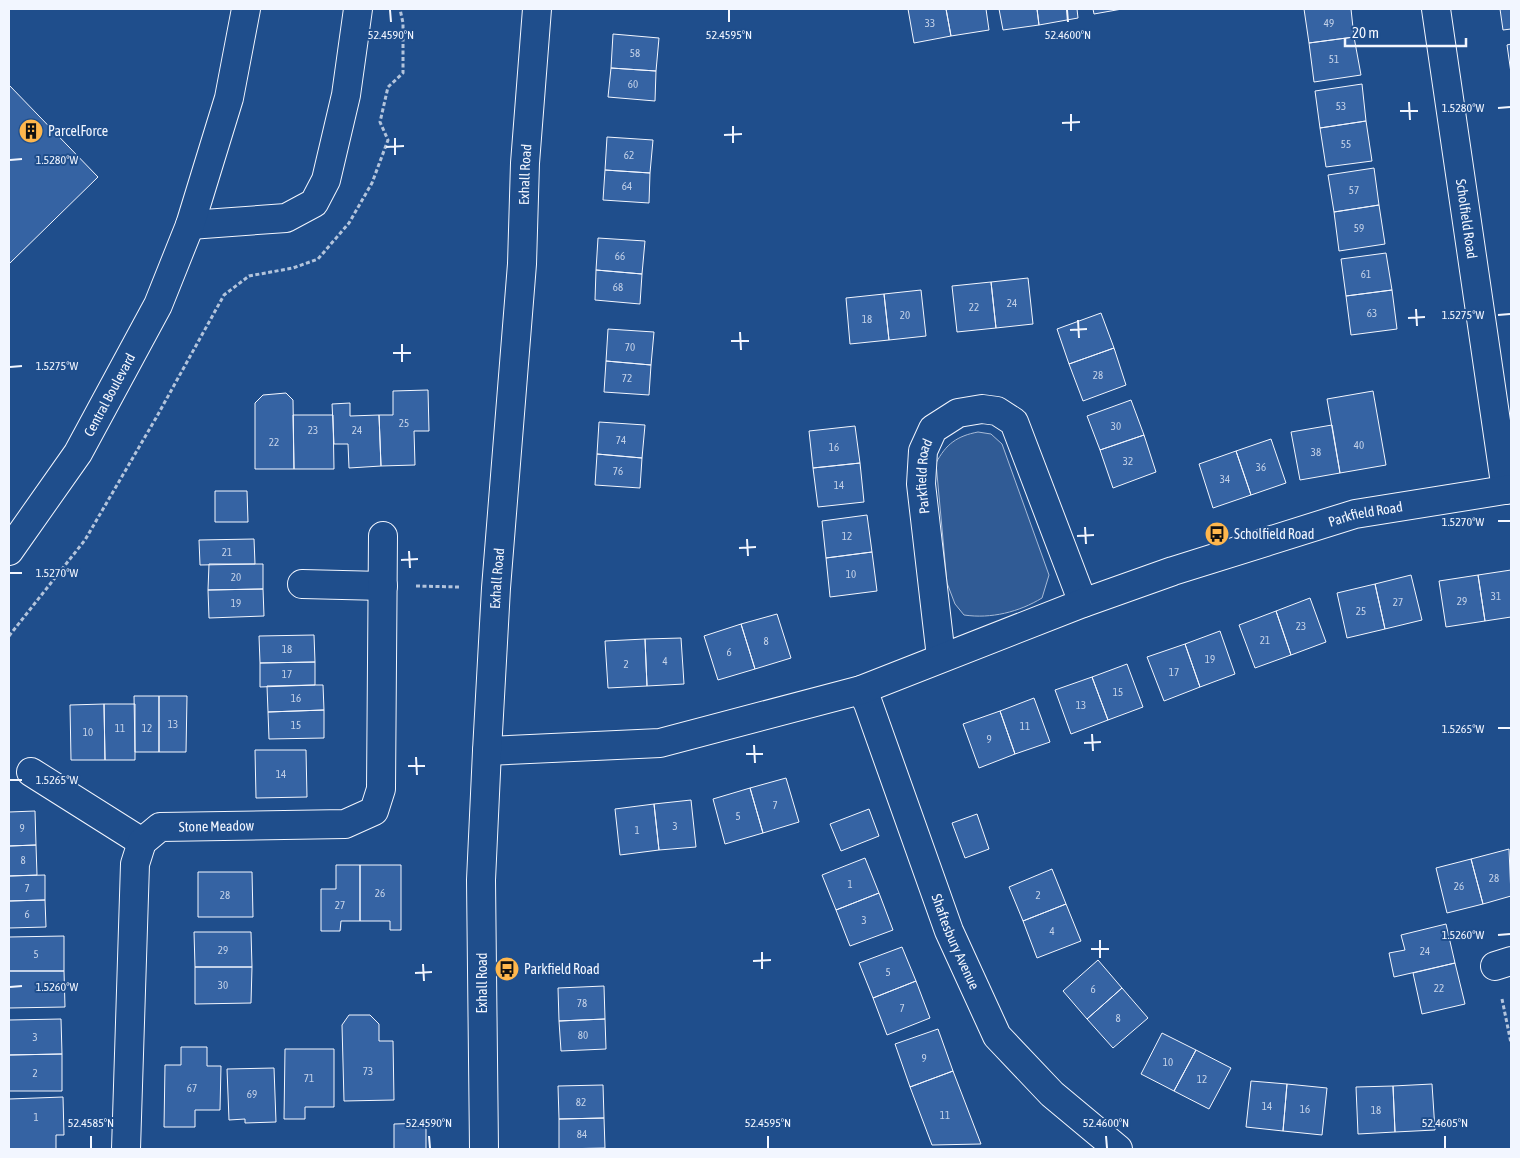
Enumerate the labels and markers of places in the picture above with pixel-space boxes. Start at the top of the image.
building icon: ParcelForce [18,118,44,144]
place label: ParcelForce [48,123,108,139]
bus stop icon: Scholfield Road [1204,521,1230,547]
place label: Scholfield Road [1234,526,1314,542]
bus stop icon: Parkfield Road [494,956,520,982]
place label: Parkfield Road [524,961,600,977]

